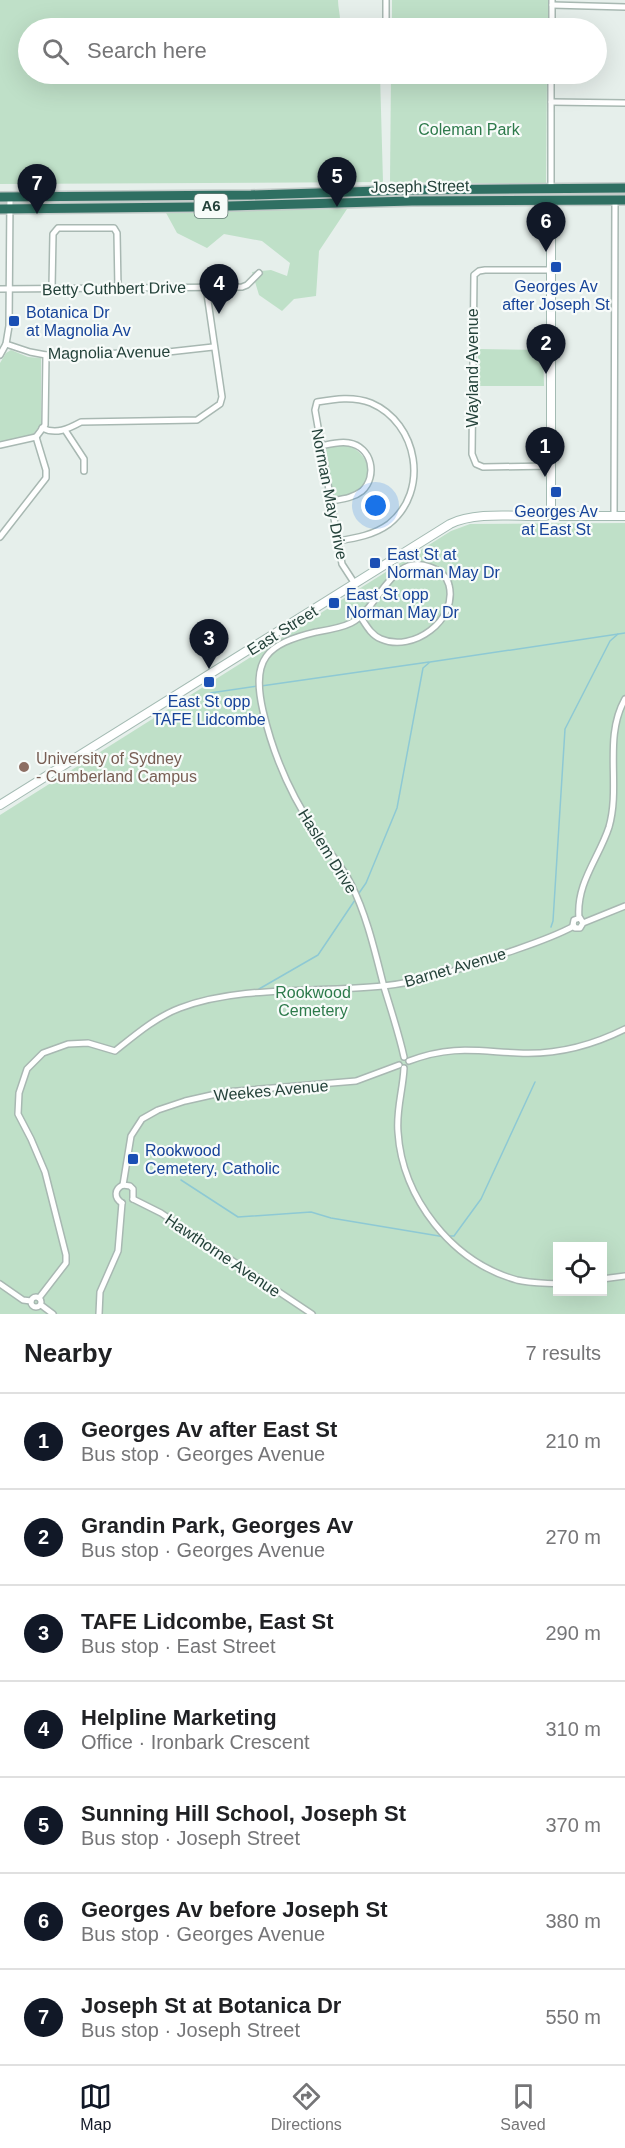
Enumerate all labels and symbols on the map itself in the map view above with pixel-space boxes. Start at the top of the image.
park label: Coleman Park [418,121,521,138]
pin: 5 [318,158,356,207]
pin: 7 [18,164,57,214]
street label: Joseph Street [371,177,470,196]
road number: A6 [194,194,228,218]
pin: 6 [526,202,566,252]
marker: Georges Av after Joseph St [549,260,563,274]
pin: 4 [200,264,238,314]
place label: Georges Av after Joseph St [502,278,610,313]
street label: Betty Cuthbert Drive [42,279,186,298]
place label: Botanica Dr at Magnolia Av [26,304,131,339]
street label: Wayland Avenue [464,308,481,428]
marker: Botanica Dr at Magnolia Av [7,314,21,328]
pin: 2 [526,324,566,374]
street label: Magnolia Avenue [48,343,170,362]
street label: Norman May Drive [308,427,351,561]
pin: 1 [526,428,564,477]
marker: Georges Av at East St [549,485,563,499]
your location [361,491,390,520]
place label: Georges Av at East St [514,503,598,538]
place label: East St at Norman May Dr [387,546,501,581]
marker: East St at Norman May Dr [368,556,382,570]
place label: East St opp Norman May Dr [346,586,460,621]
marker: East St opp Norman May Dr [327,596,341,610]
street label: East Street [244,602,321,659]
pin: 3 [190,620,228,669]
marker: East St opp TAFE Lidcombe [202,675,216,689]
place label: East St opp TAFE Lidcombe [152,693,266,728]
place label: University of Sydney - Cumberland Campus [36,750,197,785]
marker: University of Sydney - Cumberland Campus [17,760,31,774]
street label: Haslem Drive [295,806,360,897]
street label: Barnet Avenue [402,945,508,990]
park label: Rookwood Cemetery [275,984,351,1019]
street label: Weekes Avenue [213,1077,329,1104]
place label: Rookwood Cemetery, Catholic [145,1142,280,1177]
marker: Rookwood Cemetery, Catholic [126,1152,140,1166]
street label: Hawthorne Avenue [162,1211,283,1300]

